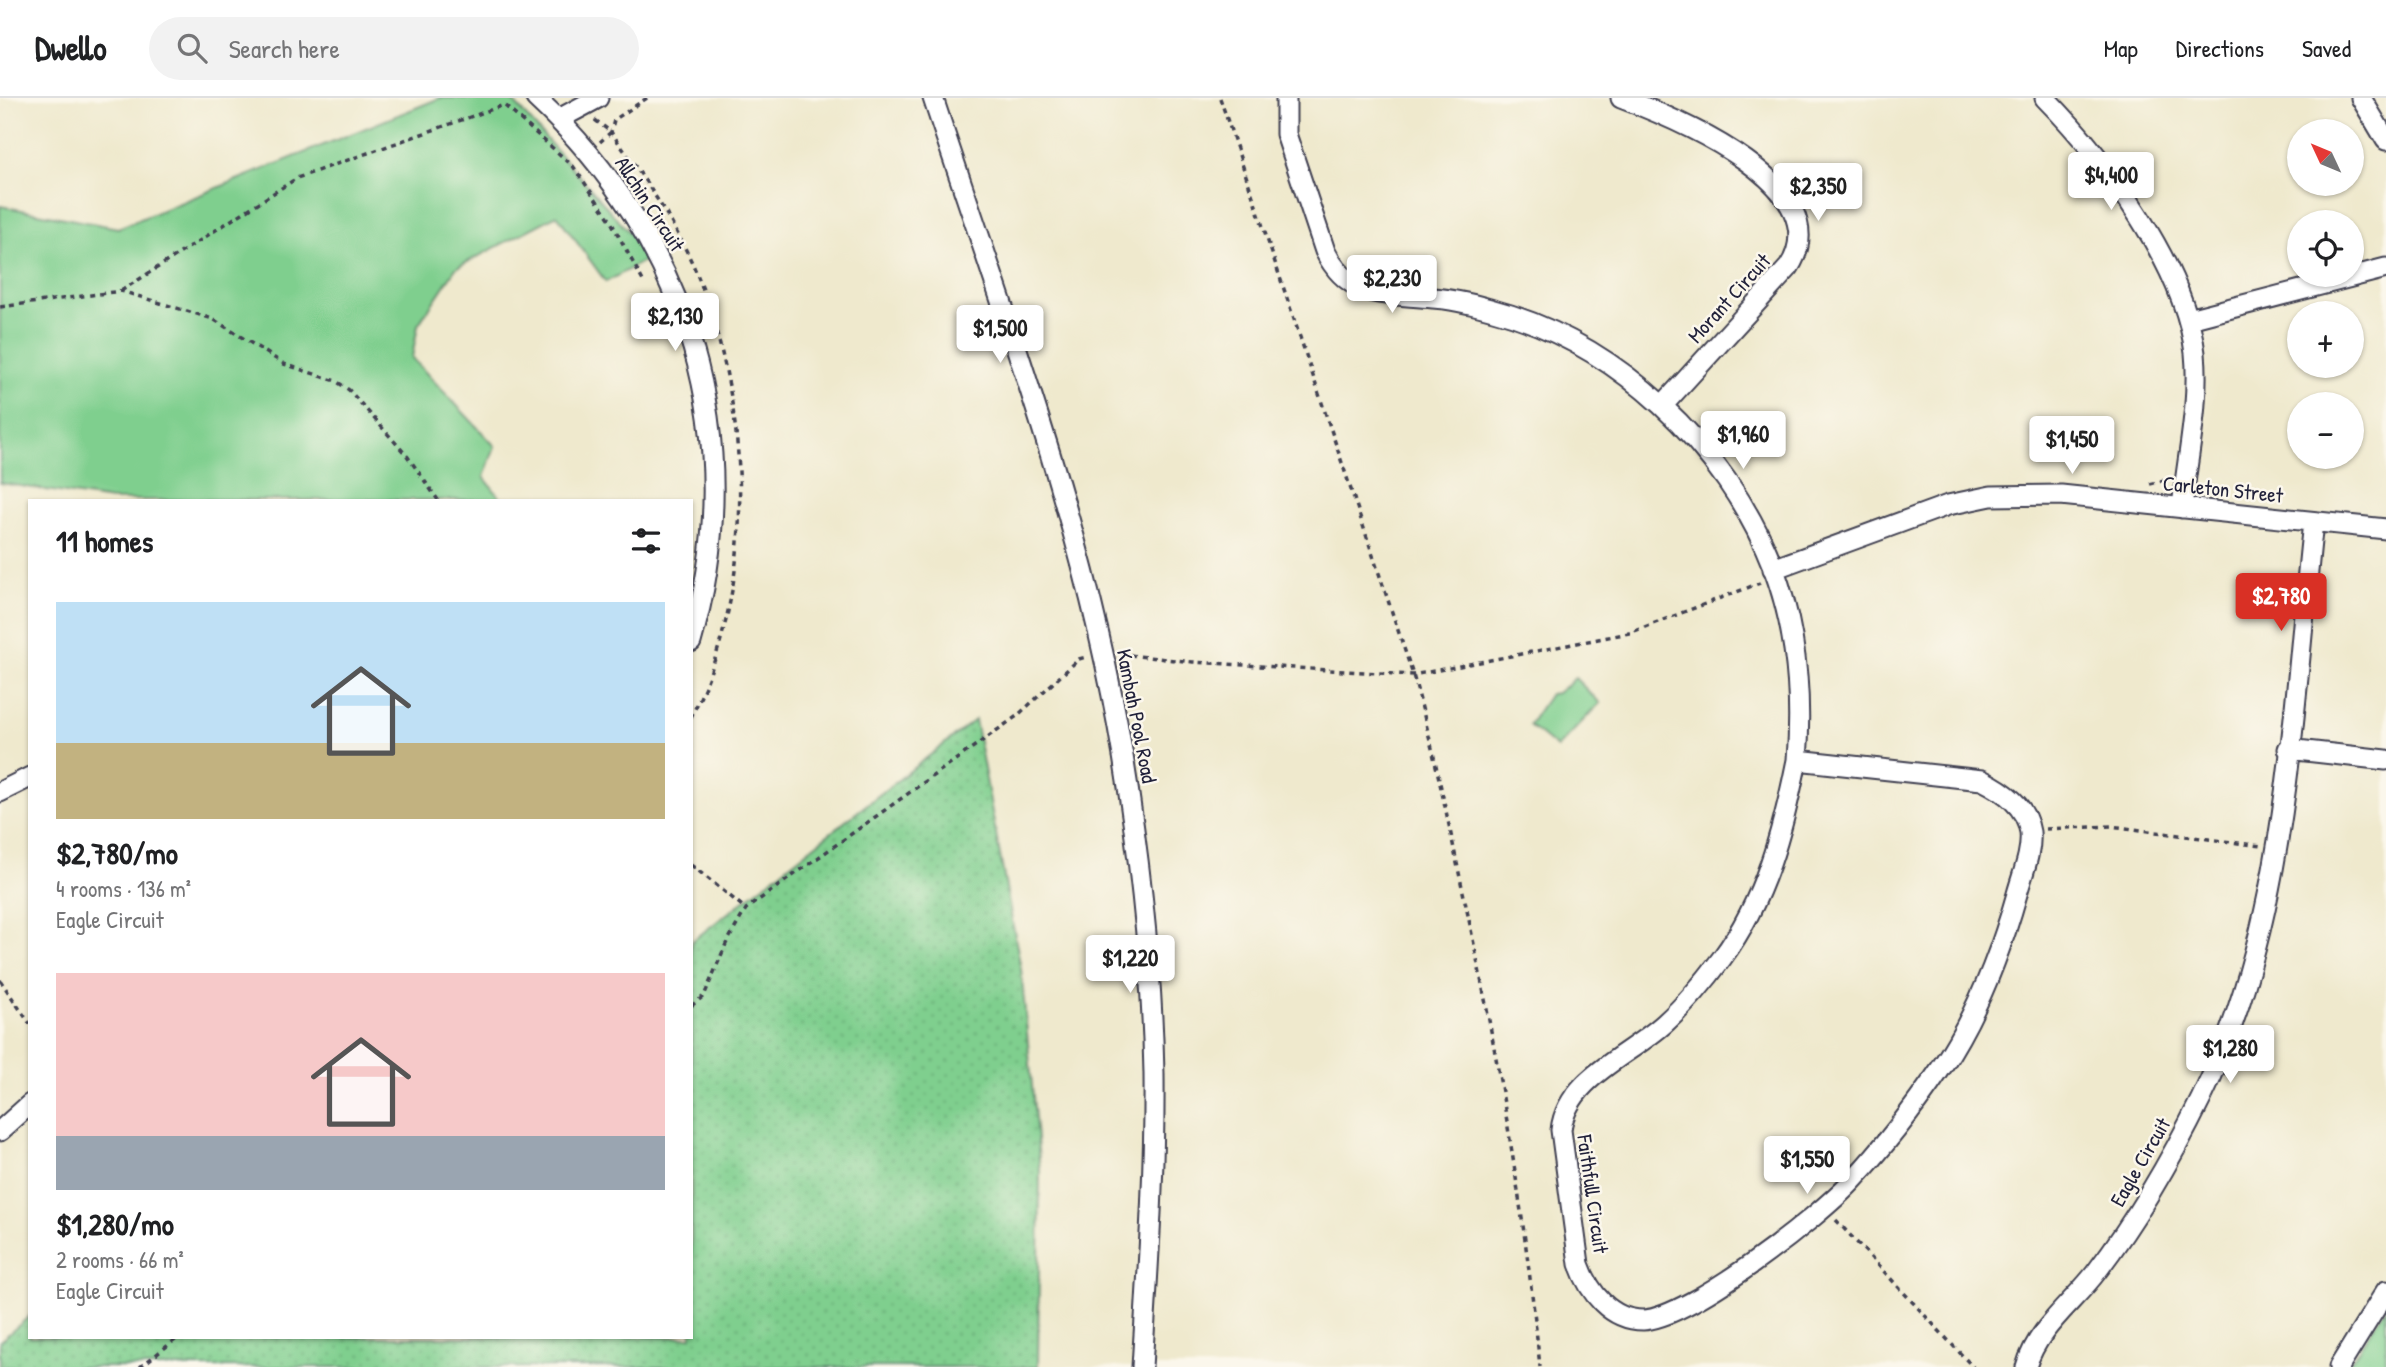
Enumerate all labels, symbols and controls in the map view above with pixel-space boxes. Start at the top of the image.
search box [149,17,639,80]
text: Dwello [35,26,107,70]
icon: search [173,29,211,67]
text: Search here [229,31,340,66]
text: Map [2104,32,2138,64]
text: Directions [2176,32,2264,64]
text: Saved [2302,32,2351,64]
north arrow [2287,119,2364,196]
map controls [2287,119,2364,469]
street label: Allchin Circuit [608,151,692,258]
pin: $4,400 [2054,152,2168,212]
text: $4,400 [2084,159,2138,190]
pin: $2,350 [1761,164,1875,223]
text: $2,350 [1789,170,1847,201]
button: locate [2287,210,2364,287]
street label: Morant Circuit [1681,246,1778,349]
pin: $2,230 [1335,256,1449,315]
text: $2,230 [1363,262,1421,293]
pin: $2,130 [618,294,732,353]
text: $2,130 [647,300,703,331]
button: + [2287,301,2364,378]
pin: $1,500 [943,306,1057,365]
text: $1,500 [973,312,1028,343]
button: − [2287,392,2364,469]
pin: $1,960 [1686,412,1800,471]
pin: $1,450 [2015,416,2129,476]
text: $1,960 [1717,418,1769,449]
text: $1,450 [2045,423,2099,454]
street label: Carleton Street [2161,468,2285,510]
text: 11 homes [56,521,153,561]
icon: filters [627,522,665,560]
pin: $2,780 [2224,574,2338,633]
text: $2,780 [2252,580,2310,611]
street label: Kambah Pool Road [1110,647,1164,785]
icon: home [298,648,424,774]
text: $2,780/mo [56,833,178,873]
text: 4 rooms · 136 m² [56,873,191,904]
text: Eagle Circuit [56,904,164,935]
pin: $1,220 [1073,936,1187,995]
text: $1,220 [1102,942,1158,973]
icon: home [298,1019,424,1145]
pin: $1,280 [2173,1026,2287,1085]
text: $1,280 [2202,1032,2258,1063]
street label: Eagle Circuit [2103,1111,2178,1212]
street label: Faithfull Circuit [1570,1132,1616,1256]
pin: $1,550 [1750,1136,1864,1196]
text: $1,550 [1780,1143,1834,1174]
text: $1,280/mo [56,1204,174,1244]
text: 2 rooms · 66 m² [56,1244,184,1275]
text: Eagle Circuit [56,1275,164,1306]

